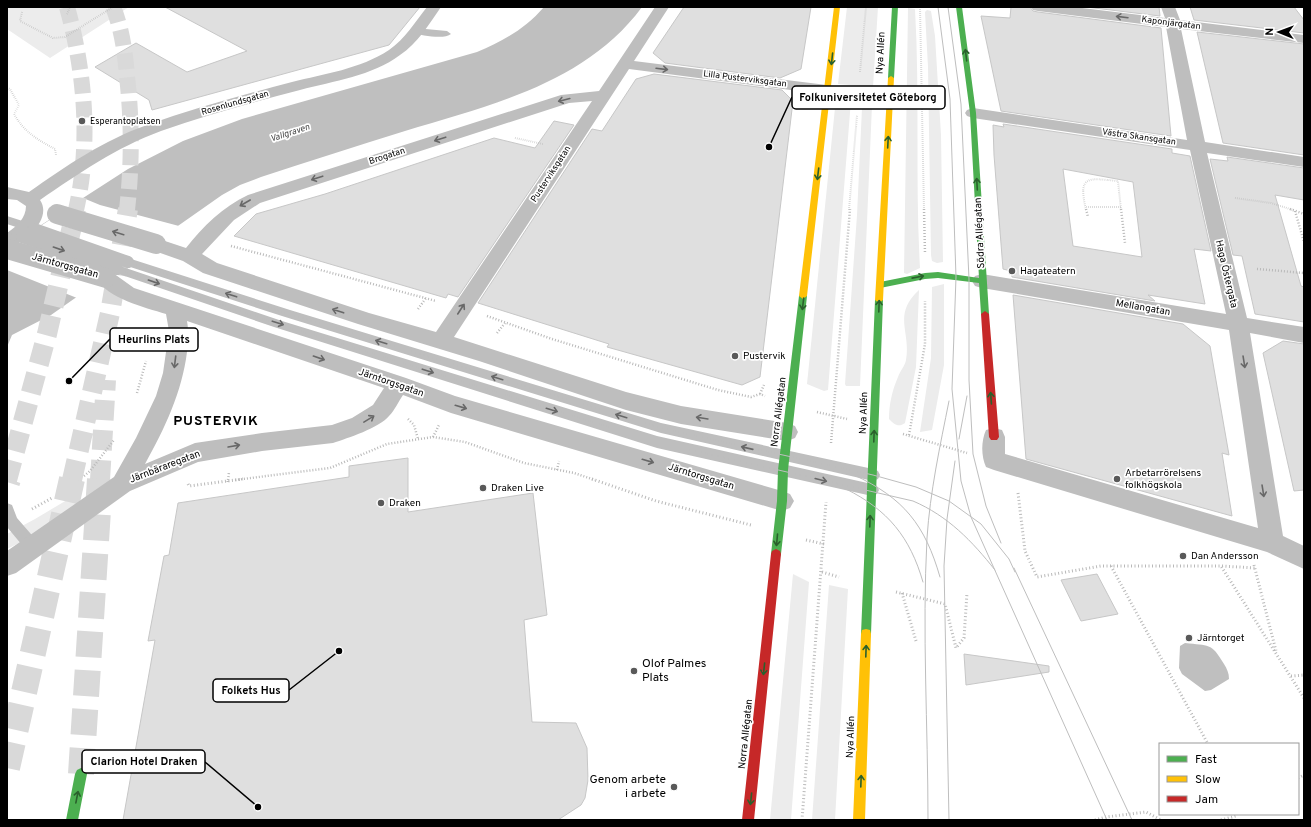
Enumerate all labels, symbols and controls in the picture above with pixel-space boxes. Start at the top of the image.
north arrow [1259,12,1299,52]
one-way arrow [1116,14,1129,21]
street label: Kaponjärgatan [1141,14,1201,32]
text: N [1263,28,1277,36]
street label: Nya Allén [873,31,889,75]
one-way arrow [962,49,969,62]
one-way arrow [828,52,836,65]
one-way arrow [655,65,668,73]
street label: Lilla Pusterviksgatan [703,68,787,90]
callout: Folkuniversitetet Göteborg [792,86,945,109]
street label: Rosenlundsgatan [200,88,270,118]
text: Folkuniversitetet Göteborg [799,91,937,105]
one-way arrow [558,96,571,104]
marker: Esperantoplatsen [77,116,87,126]
place label: Esperantoplatsen [90,116,161,127]
water label: Vallgraven [269,121,311,145]
street label: Västra Skansgatan [1101,126,1177,148]
one-way arrow [434,136,447,143]
one-way arrow [884,136,891,149]
street label: Pusterviksgatan [529,144,573,204]
street label: Brogatan [368,145,406,167]
one-way arrow [814,167,822,180]
one-way arrow [311,175,323,183]
one-way arrow [973,178,981,191]
street label: Södra Allégatan [972,197,988,269]
one-way arrow [239,200,251,208]
one-way arrow [112,229,125,236]
street label: Haga Östergata [1212,239,1240,309]
one-way arrow [52,246,64,254]
street label: Järntorgsgatan [30,250,100,282]
place label: Hagateatern [1020,265,1076,278]
marker: Hagateatern [1007,266,1017,276]
one-way arrow [911,273,924,281]
one-way arrow [148,279,161,286]
one-way arrow [224,291,237,298]
one-way arrow [799,297,807,310]
street label: Mellangatan [1115,297,1171,319]
one-way arrow [875,300,882,313]
one-way arrow [457,304,465,315]
one-way arrow [333,306,345,314]
one-way arrow [271,320,283,328]
callout: Heurlins Plats [110,328,198,351]
text: Heurlins Plats [118,333,190,347]
one-way arrow [375,338,388,345]
place label: Pustervik [743,350,785,363]
marker: Pustervik [730,351,740,361]
one-way arrow [312,354,324,362]
one-way arrow [172,355,179,368]
one-way arrow [1240,355,1248,368]
street label: Järntorgsgatan [356,366,426,400]
one-way arrow [422,368,435,375]
one-way arrow [490,374,503,381]
street label: Norra Allégatan [768,376,790,448]
street label: Nya Allén [857,392,871,434]
one-way arrow [987,392,994,405]
one-way arrow [455,404,468,411]
one-way arrow [546,407,559,414]
one-way arrow [615,412,628,419]
district label: PUSTERVIK [173,413,259,430]
one-way arrow [363,414,375,422]
one-way arrow [696,414,709,422]
one-way arrow [870,430,878,443]
one-way arrow [227,442,240,450]
one-way arrow [741,443,754,451]
street label: Järnbäraregatan [128,448,202,486]
one-way arrow [641,458,654,465]
street label: Järntorgsgatan [666,461,736,493]
place label: Arbetarrörelsens folkhögskola [1125,467,1202,492]
marker: Arbetarrörelsens folkhögskola [1112,474,1122,484]
one-way arrow [814,477,827,484]
place label: Draken Live [491,482,544,495]
marker: Draken Live [478,483,488,493]
one-way arrow [1260,484,1268,497]
place label: Draken [389,497,421,510]
marker: Draken [376,498,386,508]
one-way arrow [866,515,874,528]
one-way arrow [774,533,781,546]
place label: Dan Andersson [1191,550,1259,563]
marker: Dan Andersson [1178,551,1188,561]
place label: Järntorget [1197,632,1245,645]
marker: Järntorget [1184,633,1194,643]
one-way arrow [862,645,869,658]
place label: Olof Palmes Plats [642,656,706,686]
one-way arrow [761,662,768,675]
marker: Olof Palmes Plats [629,666,639,676]
callout: Folkets Hus [213,679,289,702]
text: Folkets Hus [221,684,281,698]
street label: Norra Allégatan [736,698,756,770]
street label: Nya Allén [844,716,858,758]
legend [1159,743,1299,815]
callout: Clarion Hotel Draken [82,750,205,773]
text: Fast [1195,752,1217,768]
text: Clarion Hotel Draken [91,755,197,769]
place label: Genom arbete i arbete [589,772,666,802]
text: Slow [1195,772,1221,788]
one-way arrow [857,775,864,788]
marker: Genom arbete i arbete [669,782,679,792]
one-way arrow [73,791,81,804]
one-way arrow [747,792,754,805]
text: Jam [1195,792,1218,808]

